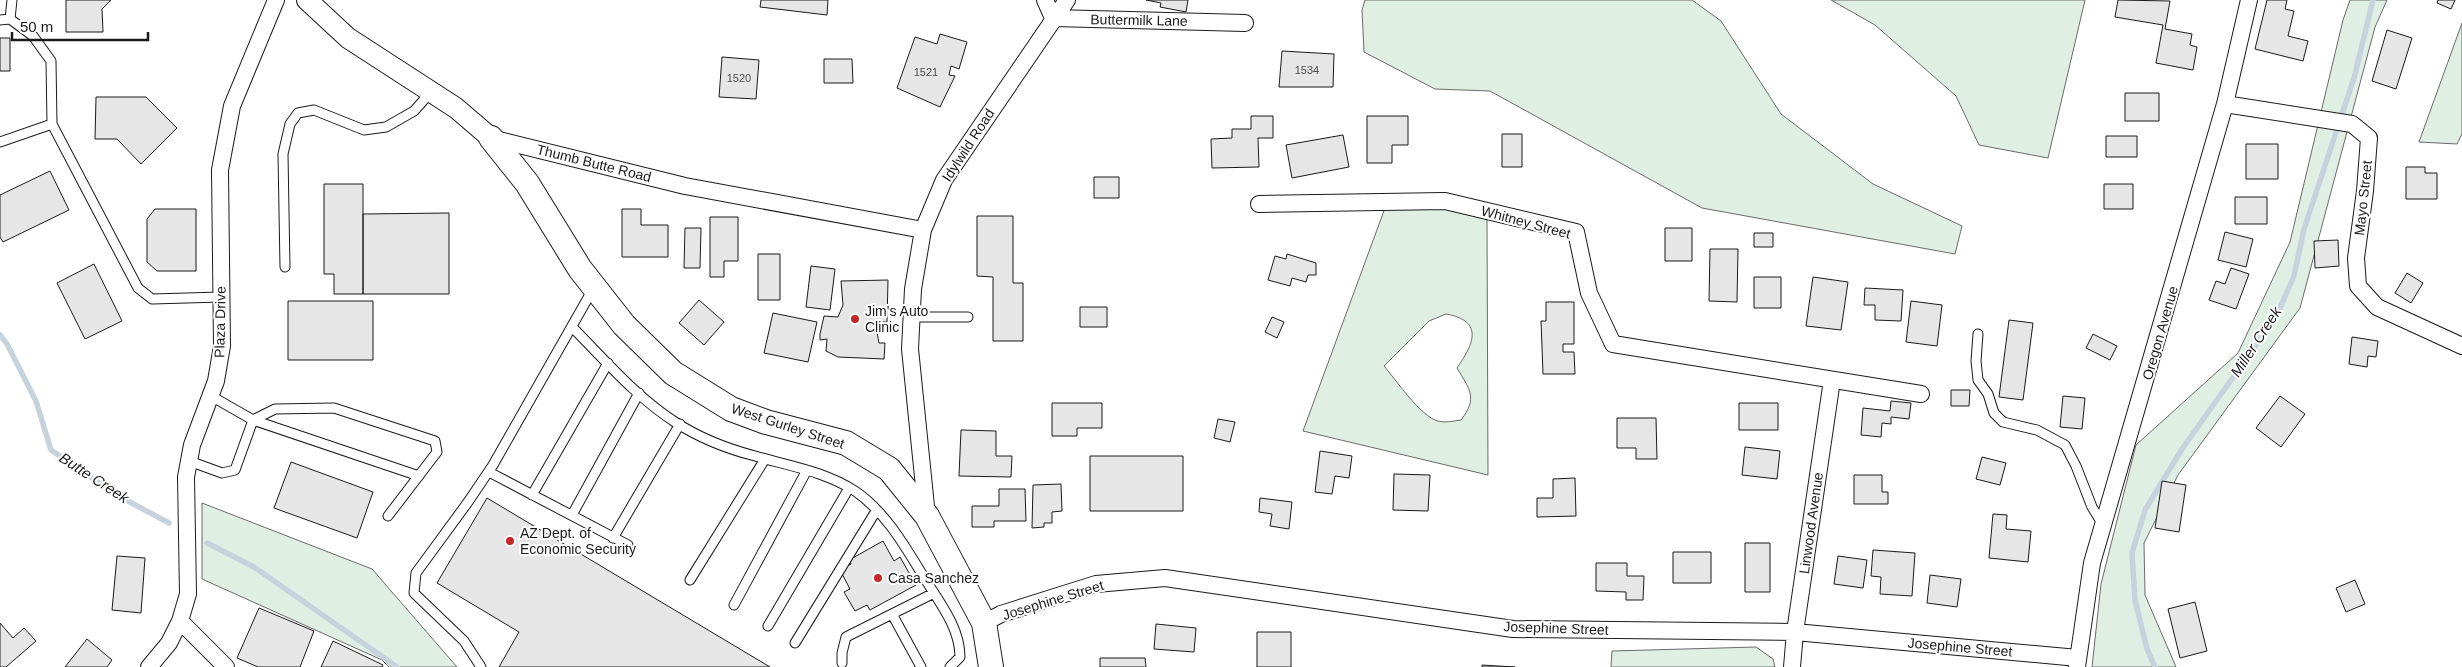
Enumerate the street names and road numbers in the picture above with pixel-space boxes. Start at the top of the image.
street label: Buttermilk Lane [1090,11,1188,29]
street label: Idylwild Road [939,106,997,184]
street label: Thumb Butte Road [535,141,653,185]
street label: Mayo Street [2351,160,2375,236]
street label: Whitney Street [1480,202,1573,242]
street label: Oregon Avenue [2139,284,2181,382]
street label: Plaza Drive [211,286,229,358]
street label: West Gurley Street [729,400,847,452]
street label: Linwood Avenue [1796,471,1826,575]
street label: Josephine Street [1000,577,1106,623]
street label: Josephine Street [1503,618,1609,638]
street label: Josephine Street [1907,634,2013,660]

